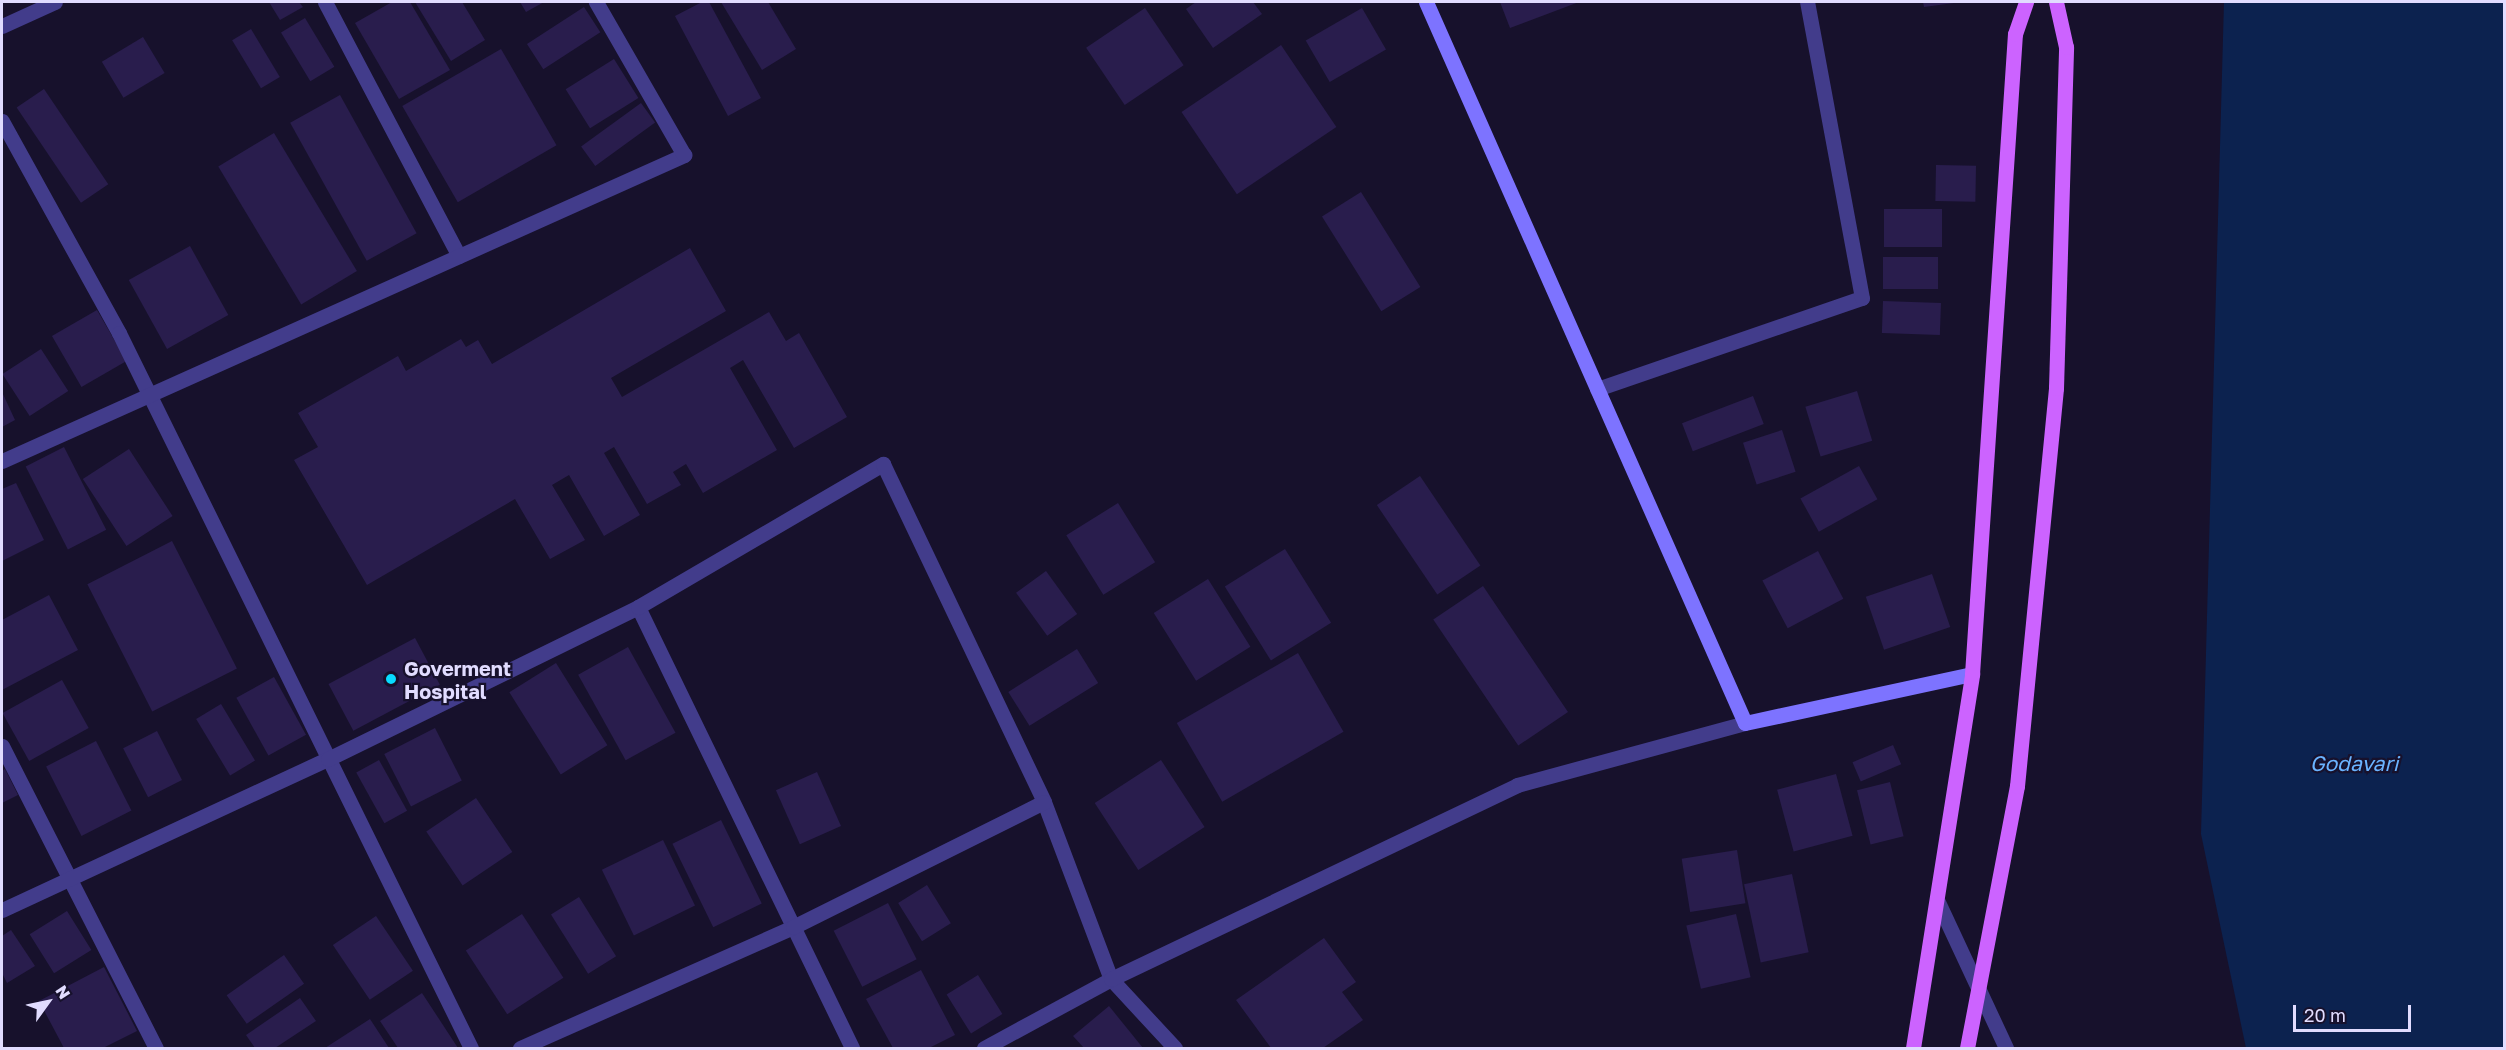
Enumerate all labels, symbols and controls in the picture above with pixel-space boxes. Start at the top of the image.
place label: Goverment Hospital [404,656,511,703]
marker: Goverment Hospital [382,670,400,688]
water label: Godavari [2310,750,2398,776]
north arrow [18,972,78,1032]
text: N [51,982,75,1003]
scale bar [2296,993,2414,1031]
text: 20 m [2304,1004,2346,1026]

